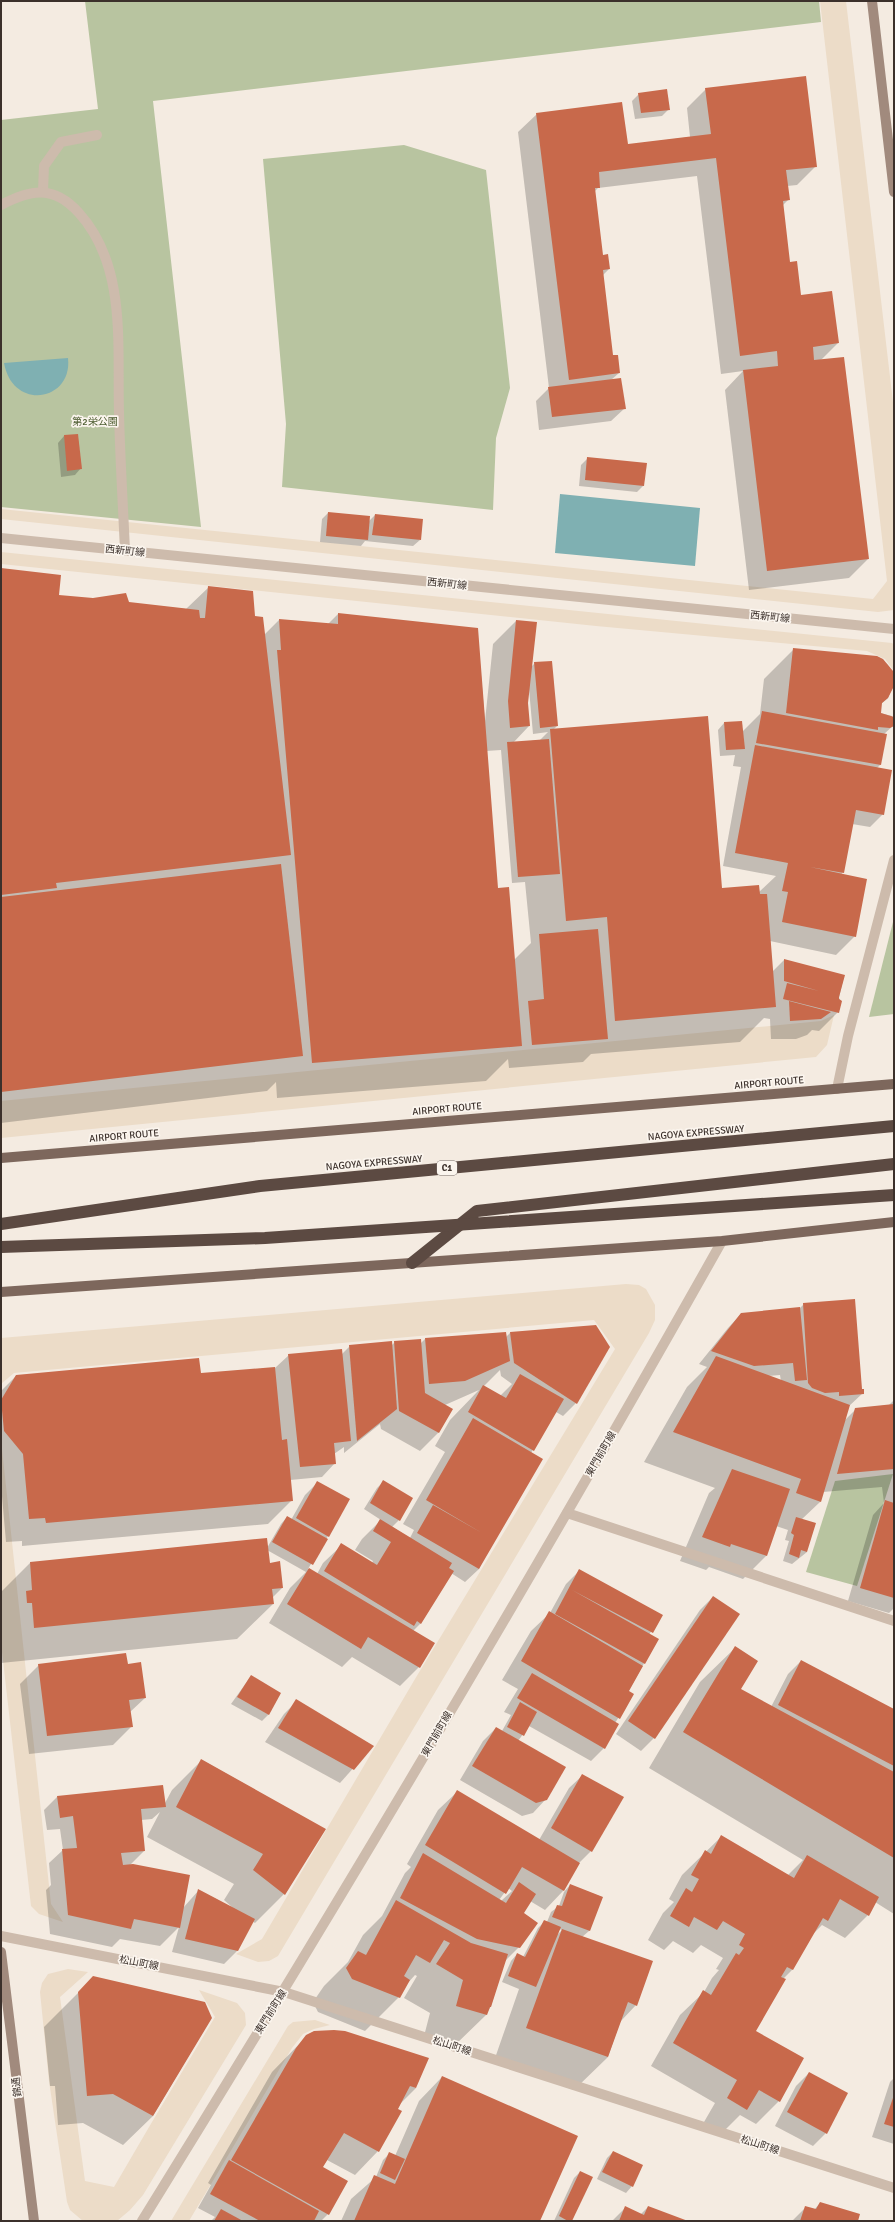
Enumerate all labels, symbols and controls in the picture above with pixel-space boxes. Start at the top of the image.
park label: 第2栄公園 [72,416,118,428]
street label: 西新町線 [104,543,146,559]
street label: 西新町線 [426,576,468,592]
street label: 西新町線 [749,609,791,625]
street label: AIRPORT ROUTE [734,1074,805,1092]
street label: AIRPORT ROUTE [412,1100,483,1118]
street label: NAGOYA EXPRESSWAY [647,1123,745,1143]
street label: AIRPORT ROUTE [89,1127,160,1145]
street label: NAGOYA EXPRESSWAY [325,1153,423,1173]
road number: C1 [437,1161,457,1175]
street label: 東門前町線 [583,1429,619,1479]
street label: 東門前町線 [419,1709,455,1759]
street label: 松山町線 [118,1953,160,1973]
street label: 東門前町線 [253,1988,289,2036]
street label: 松山町線 [431,2034,473,2058]
street label: 錦通 [10,2076,24,2098]
street label: 松山町線 [739,2133,781,2157]

